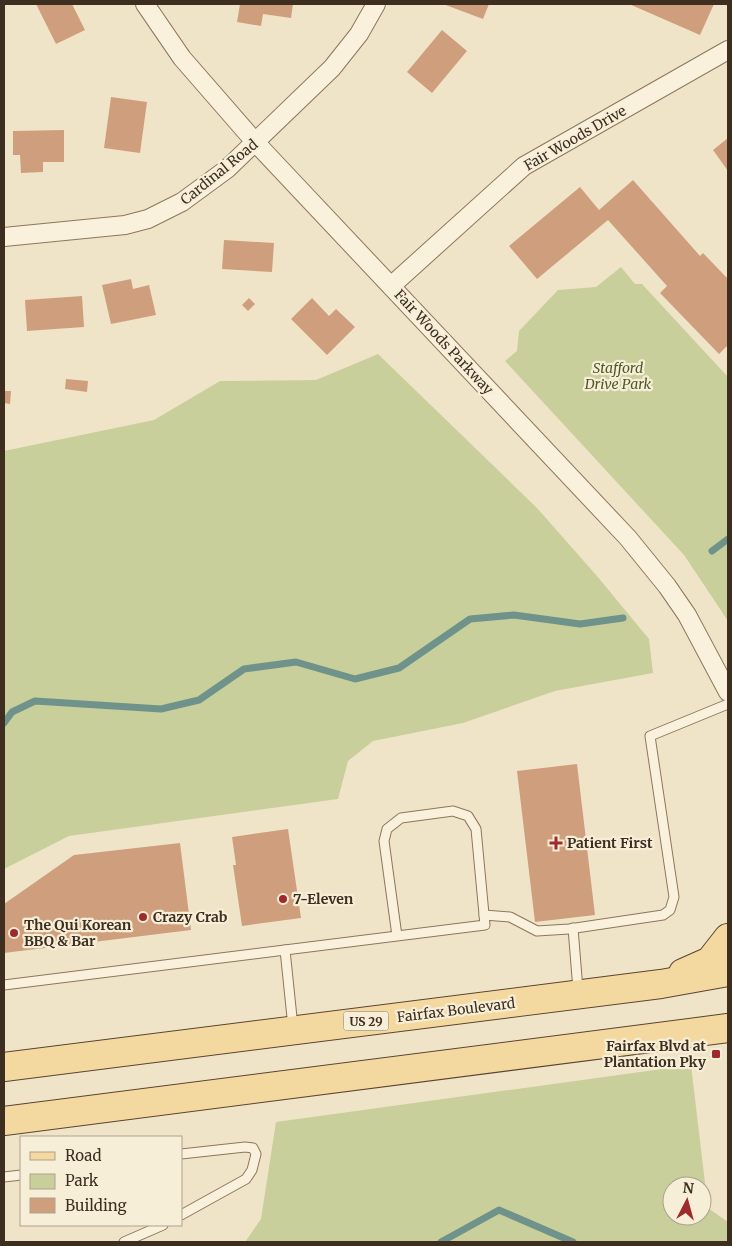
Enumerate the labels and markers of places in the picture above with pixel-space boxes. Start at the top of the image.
place label: Patient First [567,834,653,852]
marker: Patient First [549,836,563,850]
place label: 7-Eleven [293,890,354,908]
marker: 7-Eleven [277,893,289,905]
place label: Crazy Crab [153,908,228,926]
marker: Crazy Crab [137,911,149,923]
place label: The Qui Korean BBQ & Bar [24,916,132,950]
marker: The Qui Korean BBQ & Bar [8,927,20,939]
place label: Fairfax Blvd at Plantation Pky [604,1037,707,1071]
marker: Fairfax Blvd at Plantation Pky [710,1048,722,1060]

